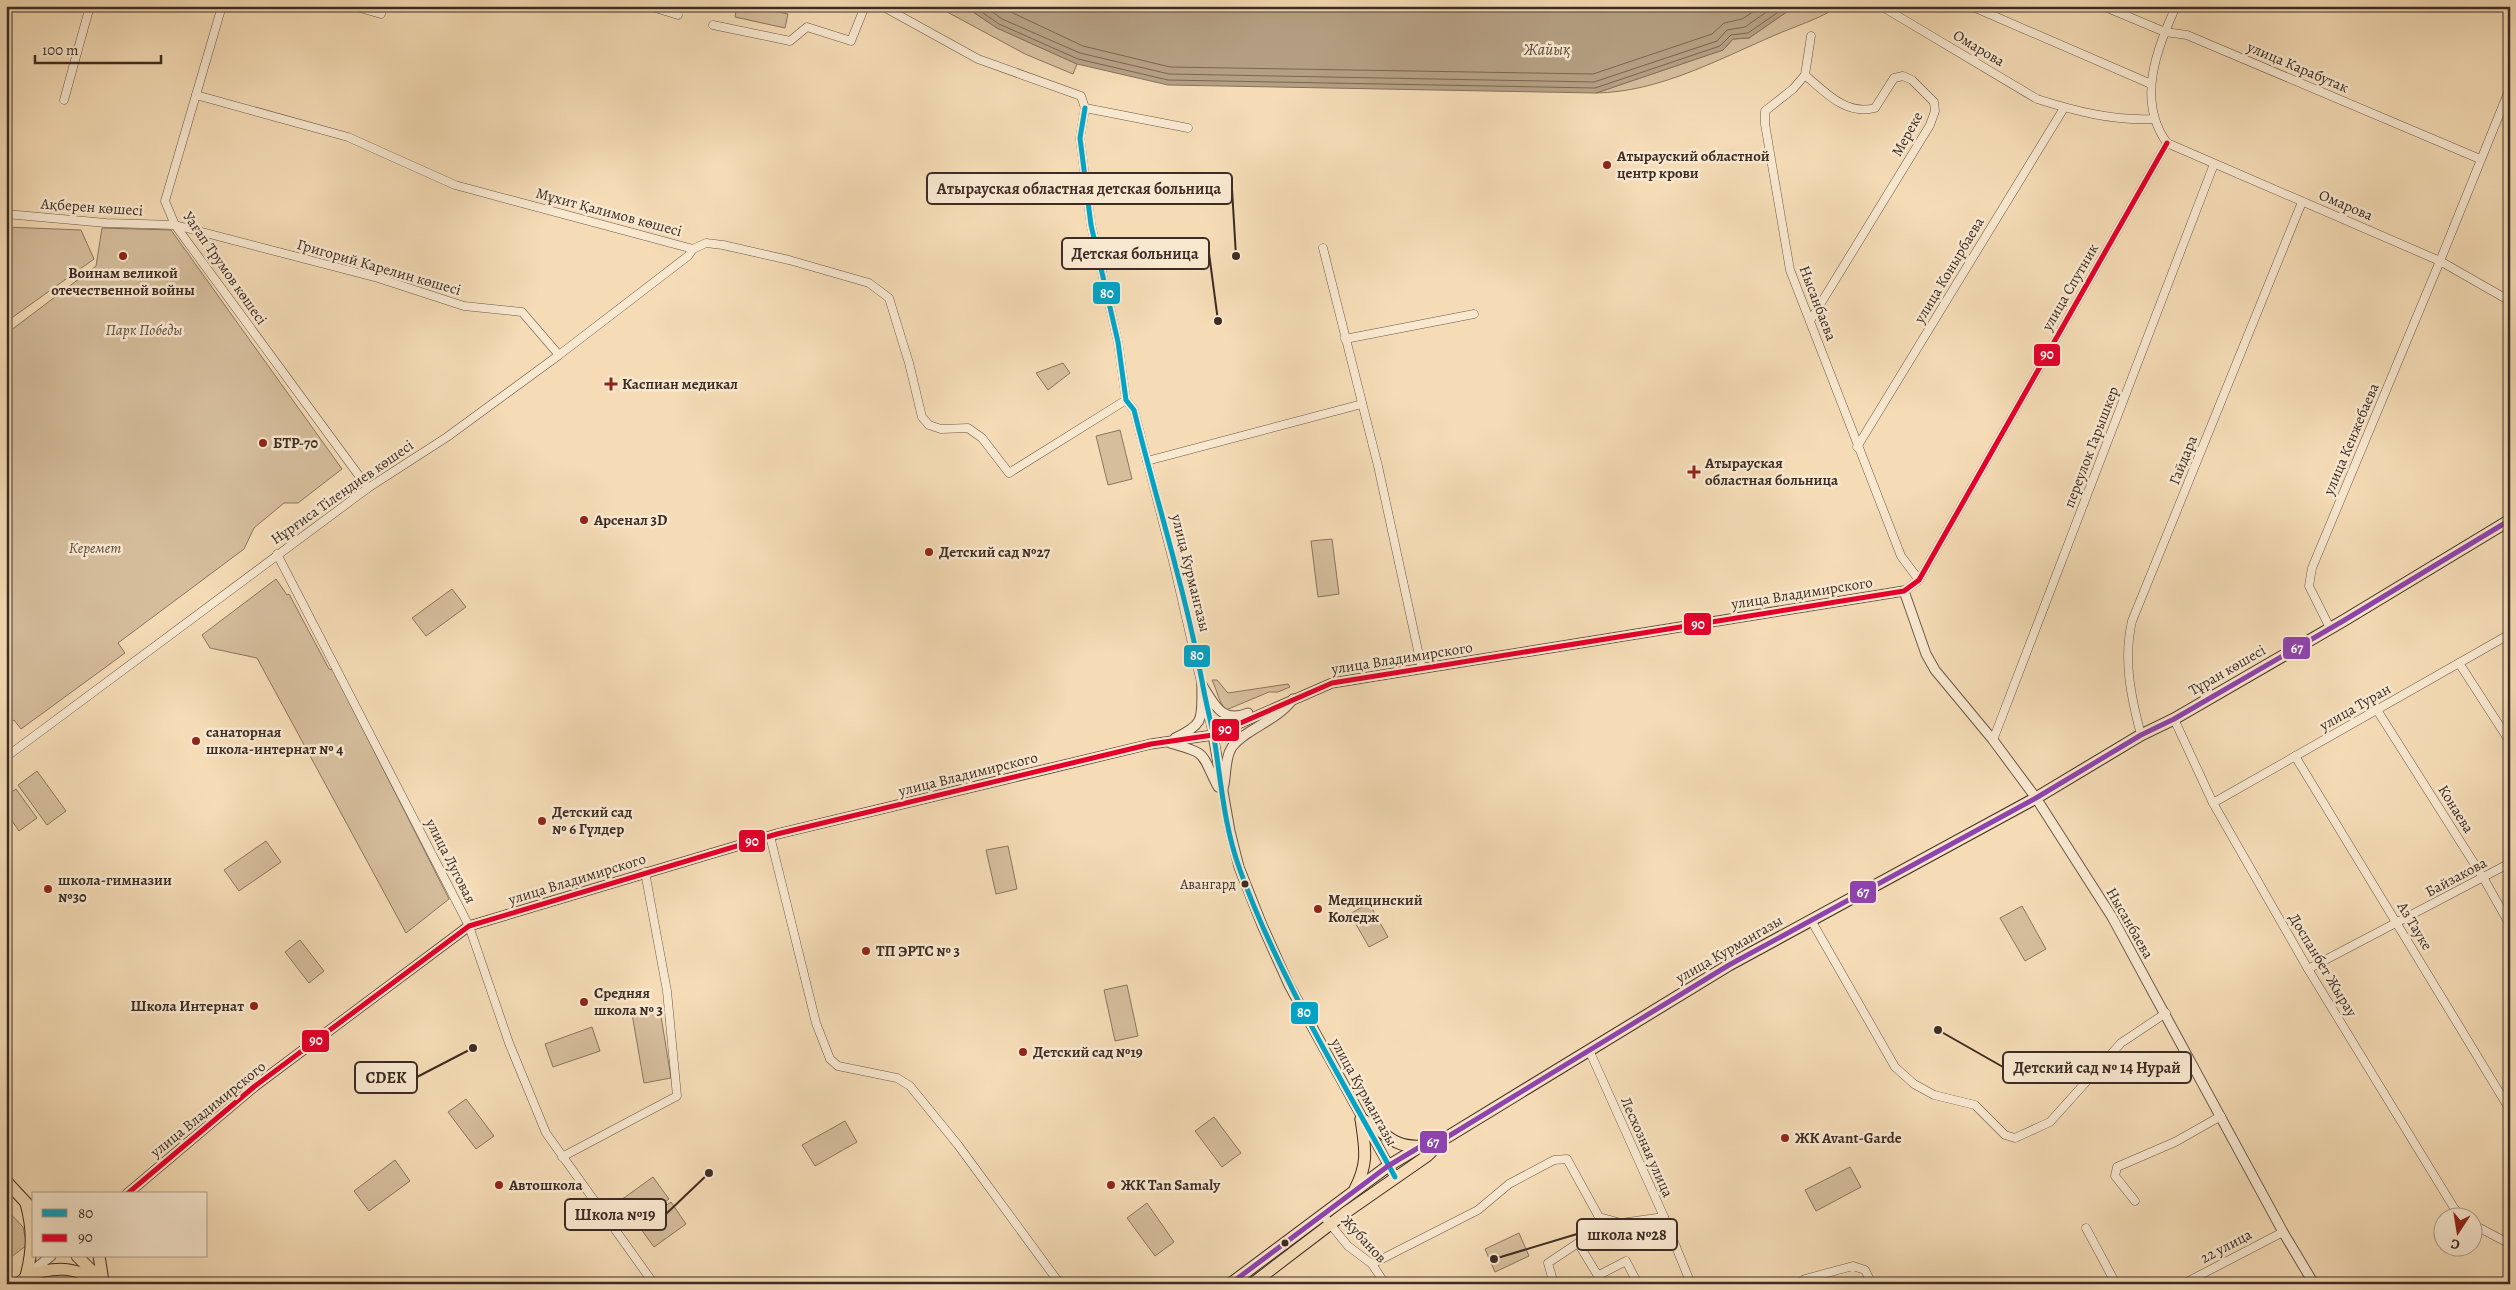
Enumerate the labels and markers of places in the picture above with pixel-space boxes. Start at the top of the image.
place label: Атырауский областной центр крови [1616,146,1770,183]
marker: Атырауский областной центр крови [1601,159,1613,171]
callout: Атырауская областная детская больница [927,173,1232,204]
callout: Детская больница [1062,238,1209,269]
marker: Воинам великой отечественной войны [117,250,129,262]
place label: Воинам великой отечественной войны [51,263,195,300]
place label: Каспиан медикал [622,374,738,394]
marker: Каспиан медикал [604,377,618,391]
place label: БТР-70 [273,433,318,453]
marker: БТР-70 [257,437,269,449]
place label: Атырауская областная больница [1704,453,1839,490]
marker: Атырауская областная больница [1687,465,1701,479]
place label: Арсенал 3D [593,510,667,530]
marker: Арсенал 3D [578,514,590,526]
place label: Детский сад №27 [939,542,1051,562]
marker: Детский сад №27 [923,546,935,558]
place label: санаторная школа-интернат № 4 [206,722,343,759]
marker: санаторная школа-интернат № 4 [190,735,202,747]
place label: Детский сад № 6 Гүлдер [552,802,632,839]
marker: Детский сад № 6 Гүлдер [536,815,548,827]
place label: школа-гимназии №30 [58,870,172,907]
place label: Авангард [1179,875,1236,894]
marker: Авангард [1240,879,1250,889]
marker: школа-гимназии №30 [42,883,54,895]
place label: Медицинский Коледж [1328,890,1423,927]
marker: Медицинский Коледж [1312,903,1324,915]
place label: ТП ЭРТС № 3 [876,941,960,961]
marker: ТП ЭРТС № 3 [860,945,872,957]
place label: Средняя школа № 3 [594,983,663,1020]
place label: Школа Интернат [130,996,244,1016]
marker: Средняя школа № 3 [578,996,590,1008]
marker: Школа Интернат [248,1000,260,1012]
place label: Детский сад №19 [1033,1042,1143,1062]
marker: Детский сад №19 [1017,1046,1029,1058]
callout: Детский сад № 14 Нурай [2003,1052,2191,1083]
callout: CDEK [355,1062,417,1093]
place label: ЖК Avant-Garde [1795,1128,1902,1148]
marker: ЖК Avant-Garde [1779,1132,1791,1144]
place label: Автошкола [508,1175,583,1195]
place label: ЖК Tan Samaly [1121,1175,1221,1195]
marker: Автошкола [493,1179,505,1191]
marker: ЖК Tan Samaly [1105,1179,1117,1191]
callout: Школа №19 [565,1199,666,1230]
callout: школа №28 [1577,1219,1677,1250]
unlabelled marker [1280,1238,1290,1248]

